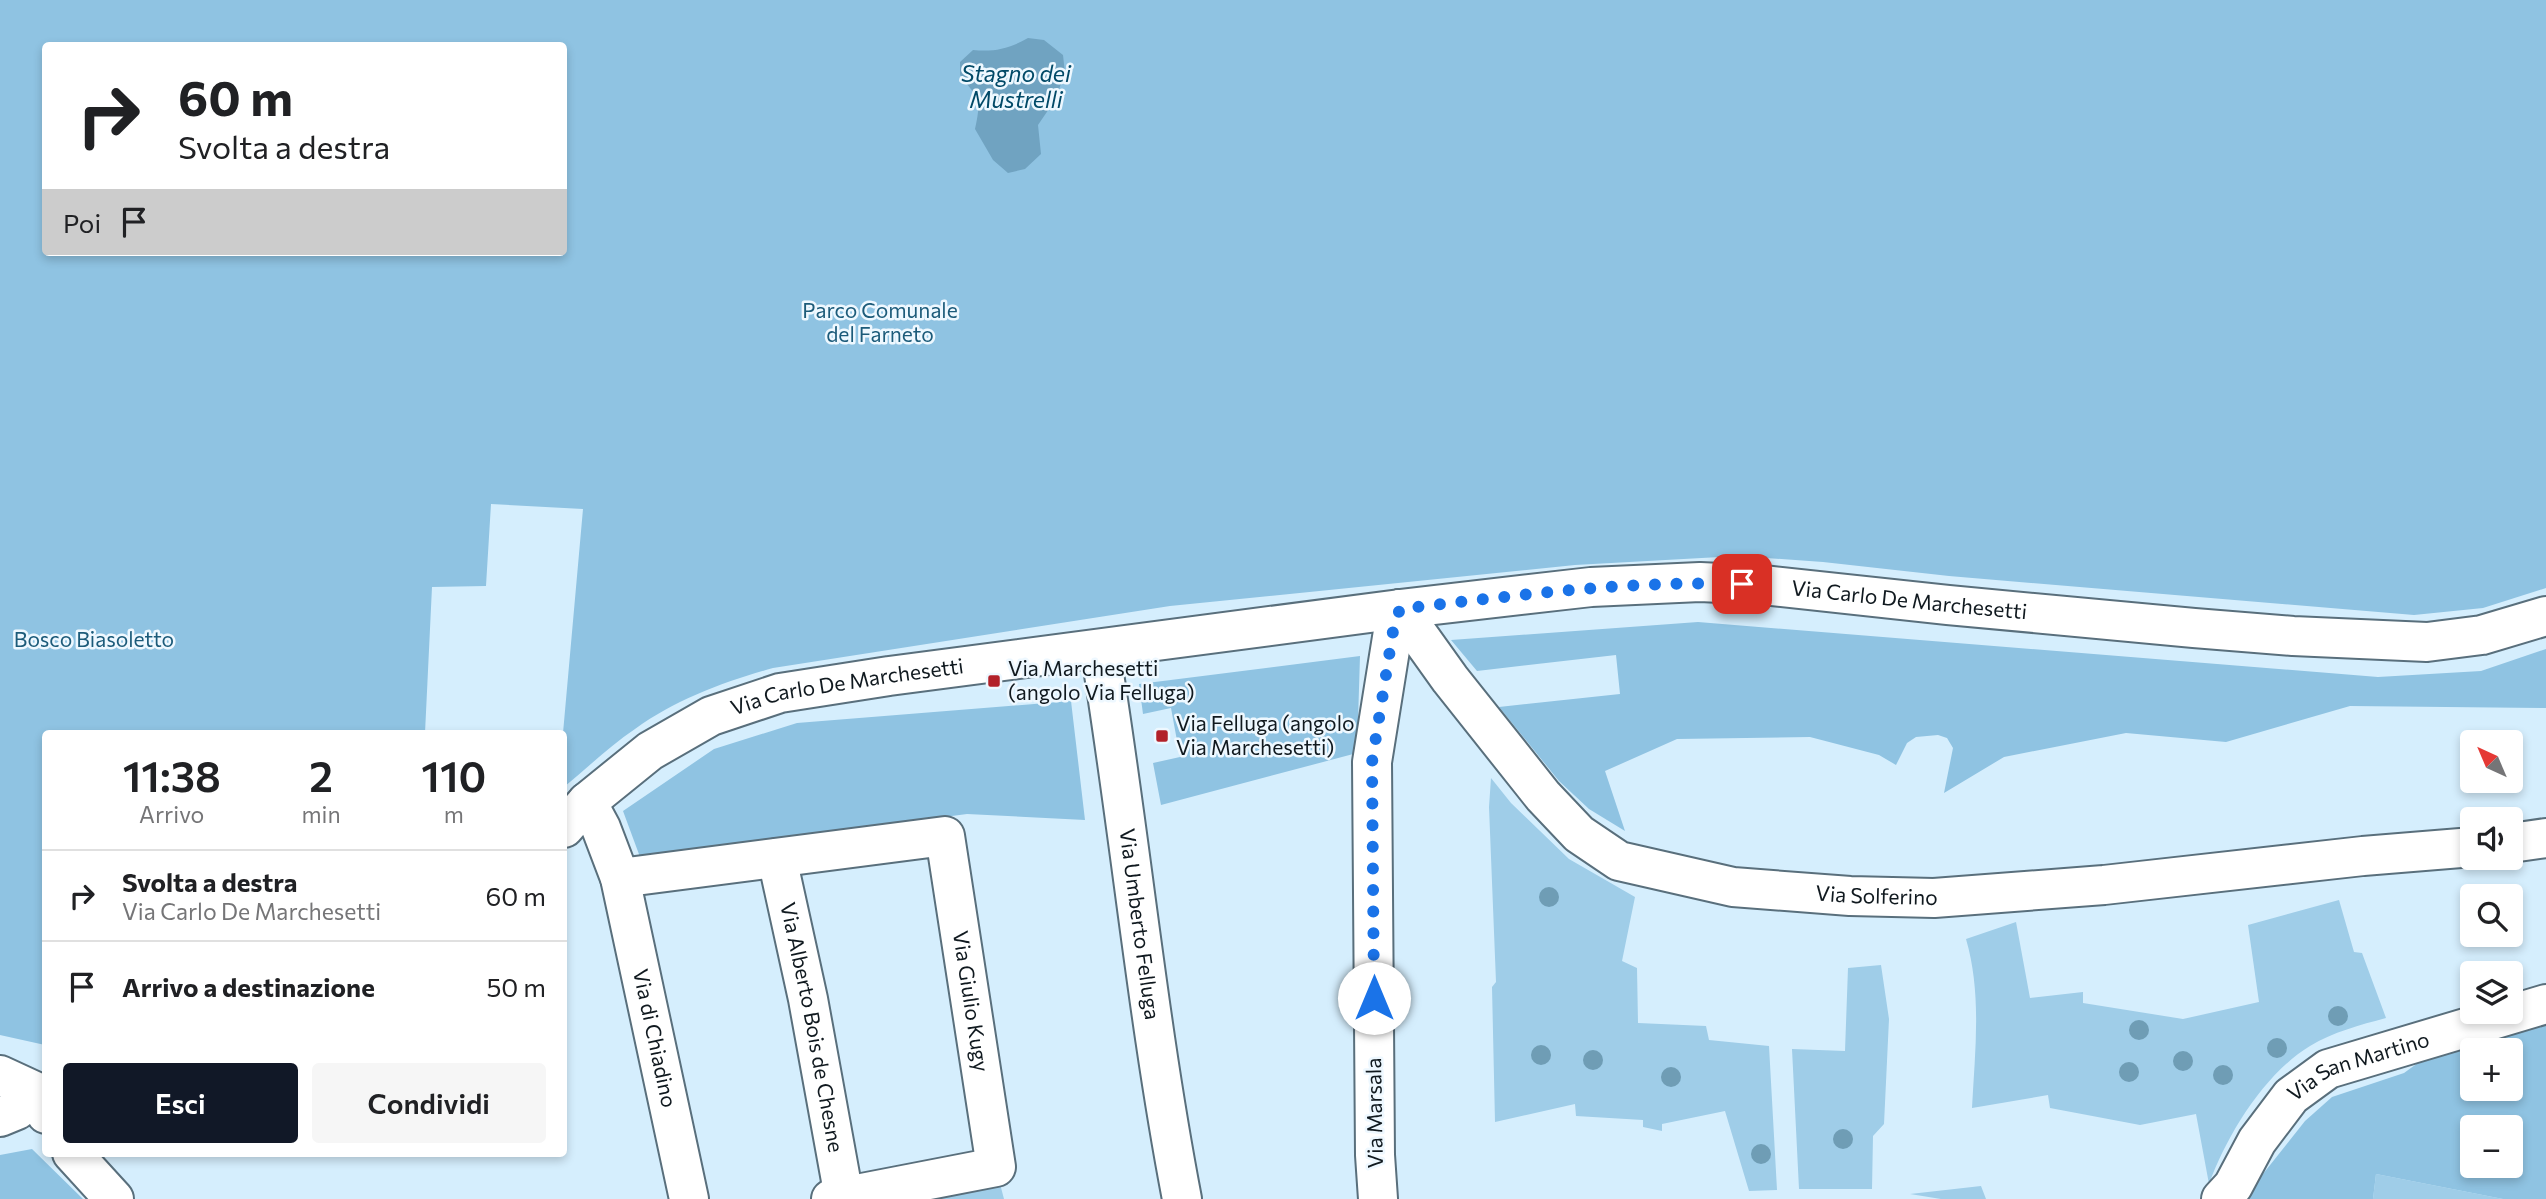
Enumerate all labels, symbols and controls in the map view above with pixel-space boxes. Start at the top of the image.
water label: Stagno dei Mustrelli [961,59,1072,113]
text: 60 m [178,66,293,126]
icon: right [63,70,154,161]
text: Svolta a destra [178,126,390,166]
icon: arrive [115,203,153,241]
text: Poi [63,207,101,238]
park label: Parco Comunale del Farneto [802,297,958,346]
pin [1712,554,1772,614]
icon: arrive [1723,565,1761,603]
street label: Via Carlo De Marchesetti [1790,574,2028,623]
park label: Bosco Biasoletto [14,626,174,651]
street label: Via Carlo De Marchesetti [727,652,965,720]
place label: Via Marchesetti (angolo Via Felluga) [1008,655,1195,704]
marker: Via Marchesetti (angolo Via Felluga) [986,673,1002,689]
place label: Via Felluga (angolo Via Marchesetti) [1176,710,1355,759]
marker: Via Felluga (angolo Via Marchesetti) [1154,728,1170,744]
north arrow [2460,730,2524,793]
map controls [2460,730,2523,1178]
text: 11:38 [123,749,221,801]
text: 2 [309,749,333,801]
text: 110 [421,749,486,801]
text: Arrivo [139,800,204,828]
text: min [301,800,341,828]
text: m [444,800,464,828]
button: sound [2460,807,2523,870]
street label: Via Umberto Felluga [1115,827,1166,1021]
text: Svolta a destra [122,866,297,897]
icon: right [63,877,101,915]
street label: Via Solferino [1815,879,1938,909]
text: 60 m [486,880,546,911]
button: search [2460,884,2523,947]
text: Via Carlo De Marchesetti [122,897,381,925]
street label: Via Alberto Bois de Chesne [776,900,850,1154]
street label: Via Giulio Kugy [949,929,995,1074]
position arrow [1337,961,1411,1035]
button: layers [2460,961,2523,1024]
street label: Via di Chiadino [629,966,683,1110]
icon: arrive [63,968,101,1006]
text: Arrivo a destinazione [122,971,375,1002]
text: 50 m [486,971,546,1002]
street label: Via San Martino [2282,1026,2432,1106]
button: + [2460,1038,2523,1101]
street label: Via Marsala [1360,1058,1387,1169]
button: Esci [63,1063,298,1143]
button: Condividi [312,1063,546,1143]
button: − [2460,1115,2523,1178]

